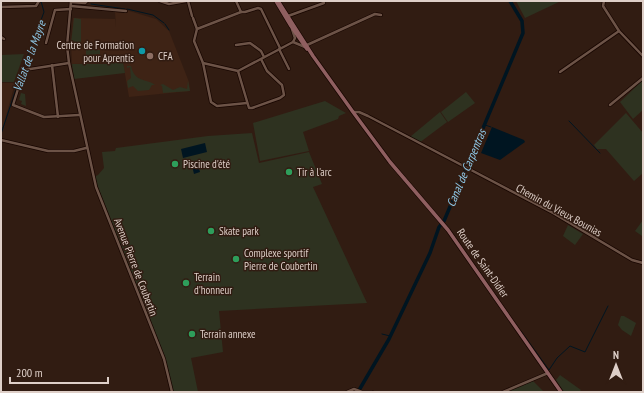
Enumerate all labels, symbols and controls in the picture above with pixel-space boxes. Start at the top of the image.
water label: Vallat de la Mayre [9,18,49,93]
place label: Centre de Formation pour Aprentis [56,38,134,65]
marker: Centre de Formation pour Aprentis [137,46,147,56]
place label: CFA [158,49,174,63]
marker: CFA [145,51,155,61]
water label: Canal de Carpentras [443,125,490,209]
place label: Piscine d'été [183,157,230,171]
marker: Piscine d'été [170,159,180,169]
place label: Tir à l'arc [297,165,332,179]
marker: Tir à l'arc [284,167,294,177]
street label: Chemin du Vieux Bounias [514,181,605,240]
street label: Avenue Pierre de Coubertin [111,216,161,318]
place label: Skate park [219,224,259,238]
marker: Skate park [206,226,216,236]
street label: Route de Saint-Didier [454,226,512,300]
place label: Complexe sportif Pierre de Coubertin [244,246,318,273]
marker: Complexe sportif Pierre de Coubertin [231,254,241,264]
place label: Terrain d'honneur [194,270,232,297]
marker: Terrain d'honneur [181,278,191,288]
place label: Terrain annexe [200,327,256,341]
marker: Terrain annexe [187,329,197,339]
north arrow [596,345,636,385]
text: N [613,348,619,362]
scale bar [10,359,108,385]
text: 200 m [16,365,43,380]

